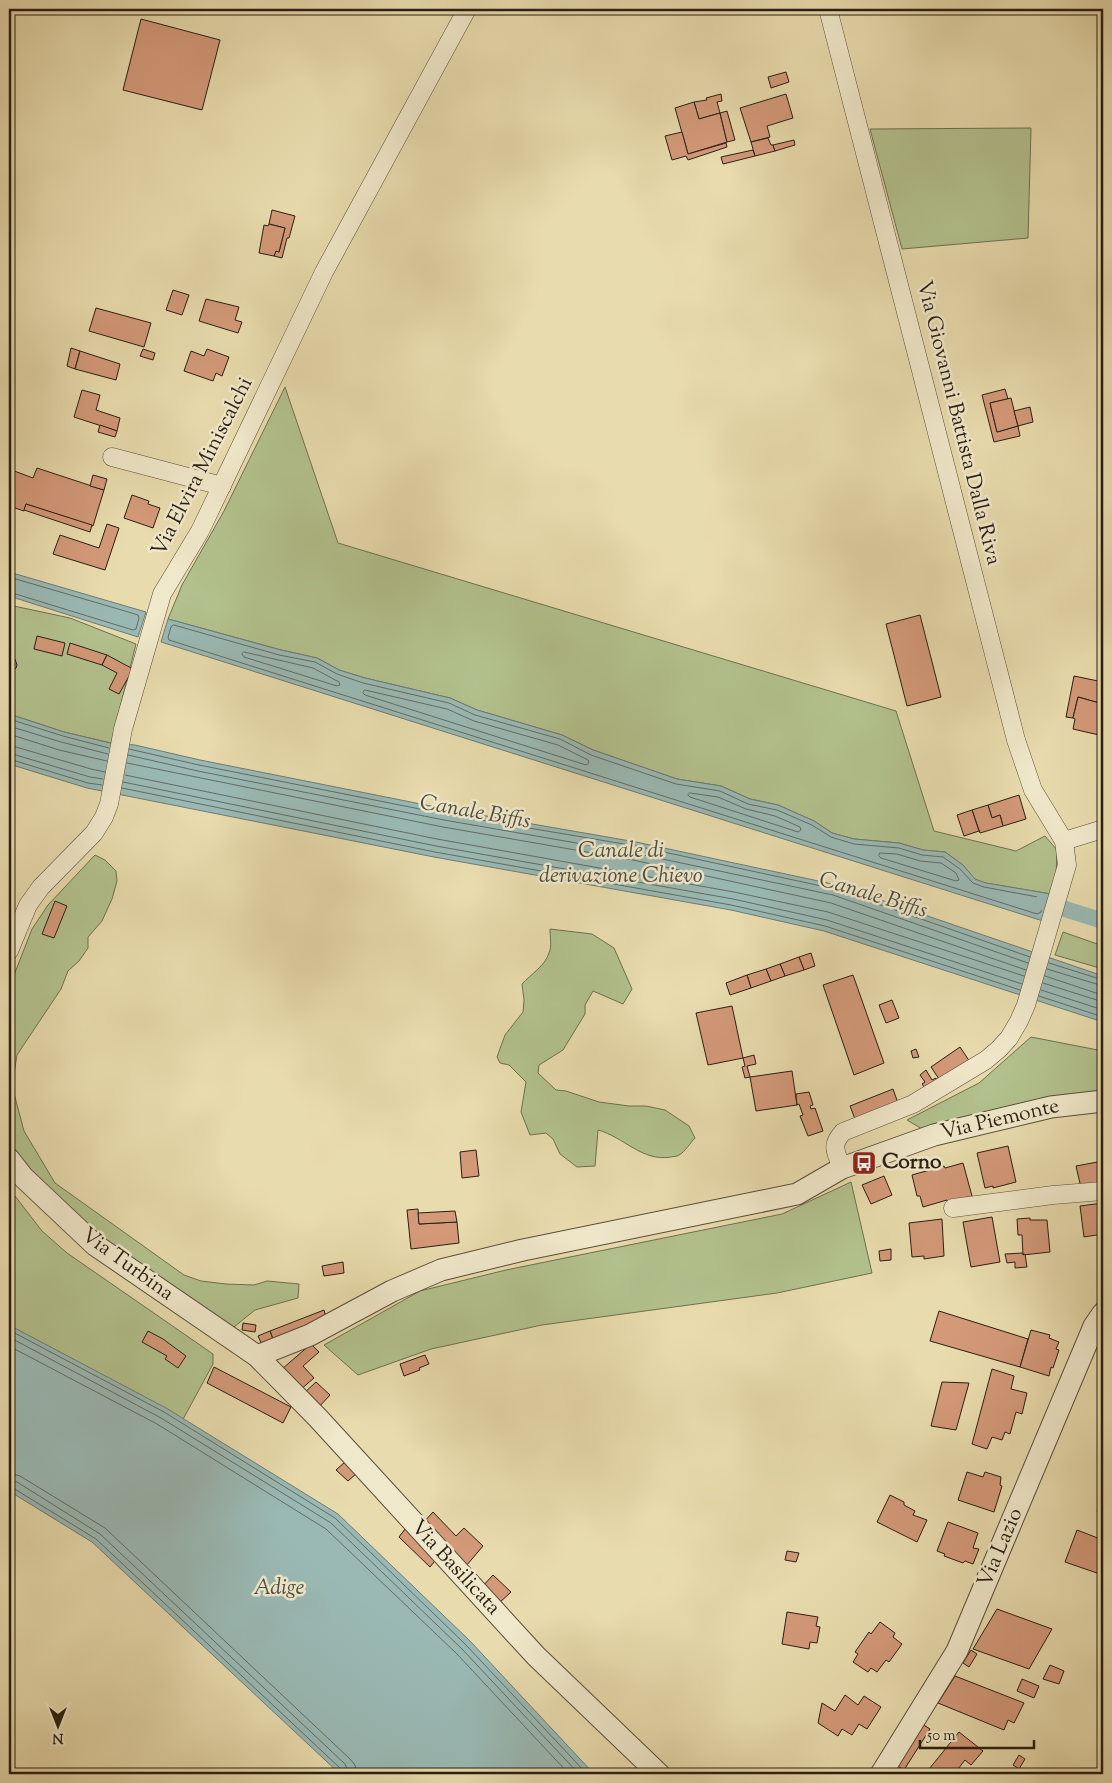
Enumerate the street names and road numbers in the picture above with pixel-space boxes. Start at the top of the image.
street label: Via Giovanni Battista Dalla Riva [908,278,1008,569]
street label: Via Elvira Miniscalchi [145,372,261,562]
street label: Via Piemonte [938,1092,1062,1148]
street label: Via Turbina [74,1221,180,1309]
street label: Via Lazio [971,1504,1031,1592]
street label: Via Basilicata [403,1514,507,1623]

